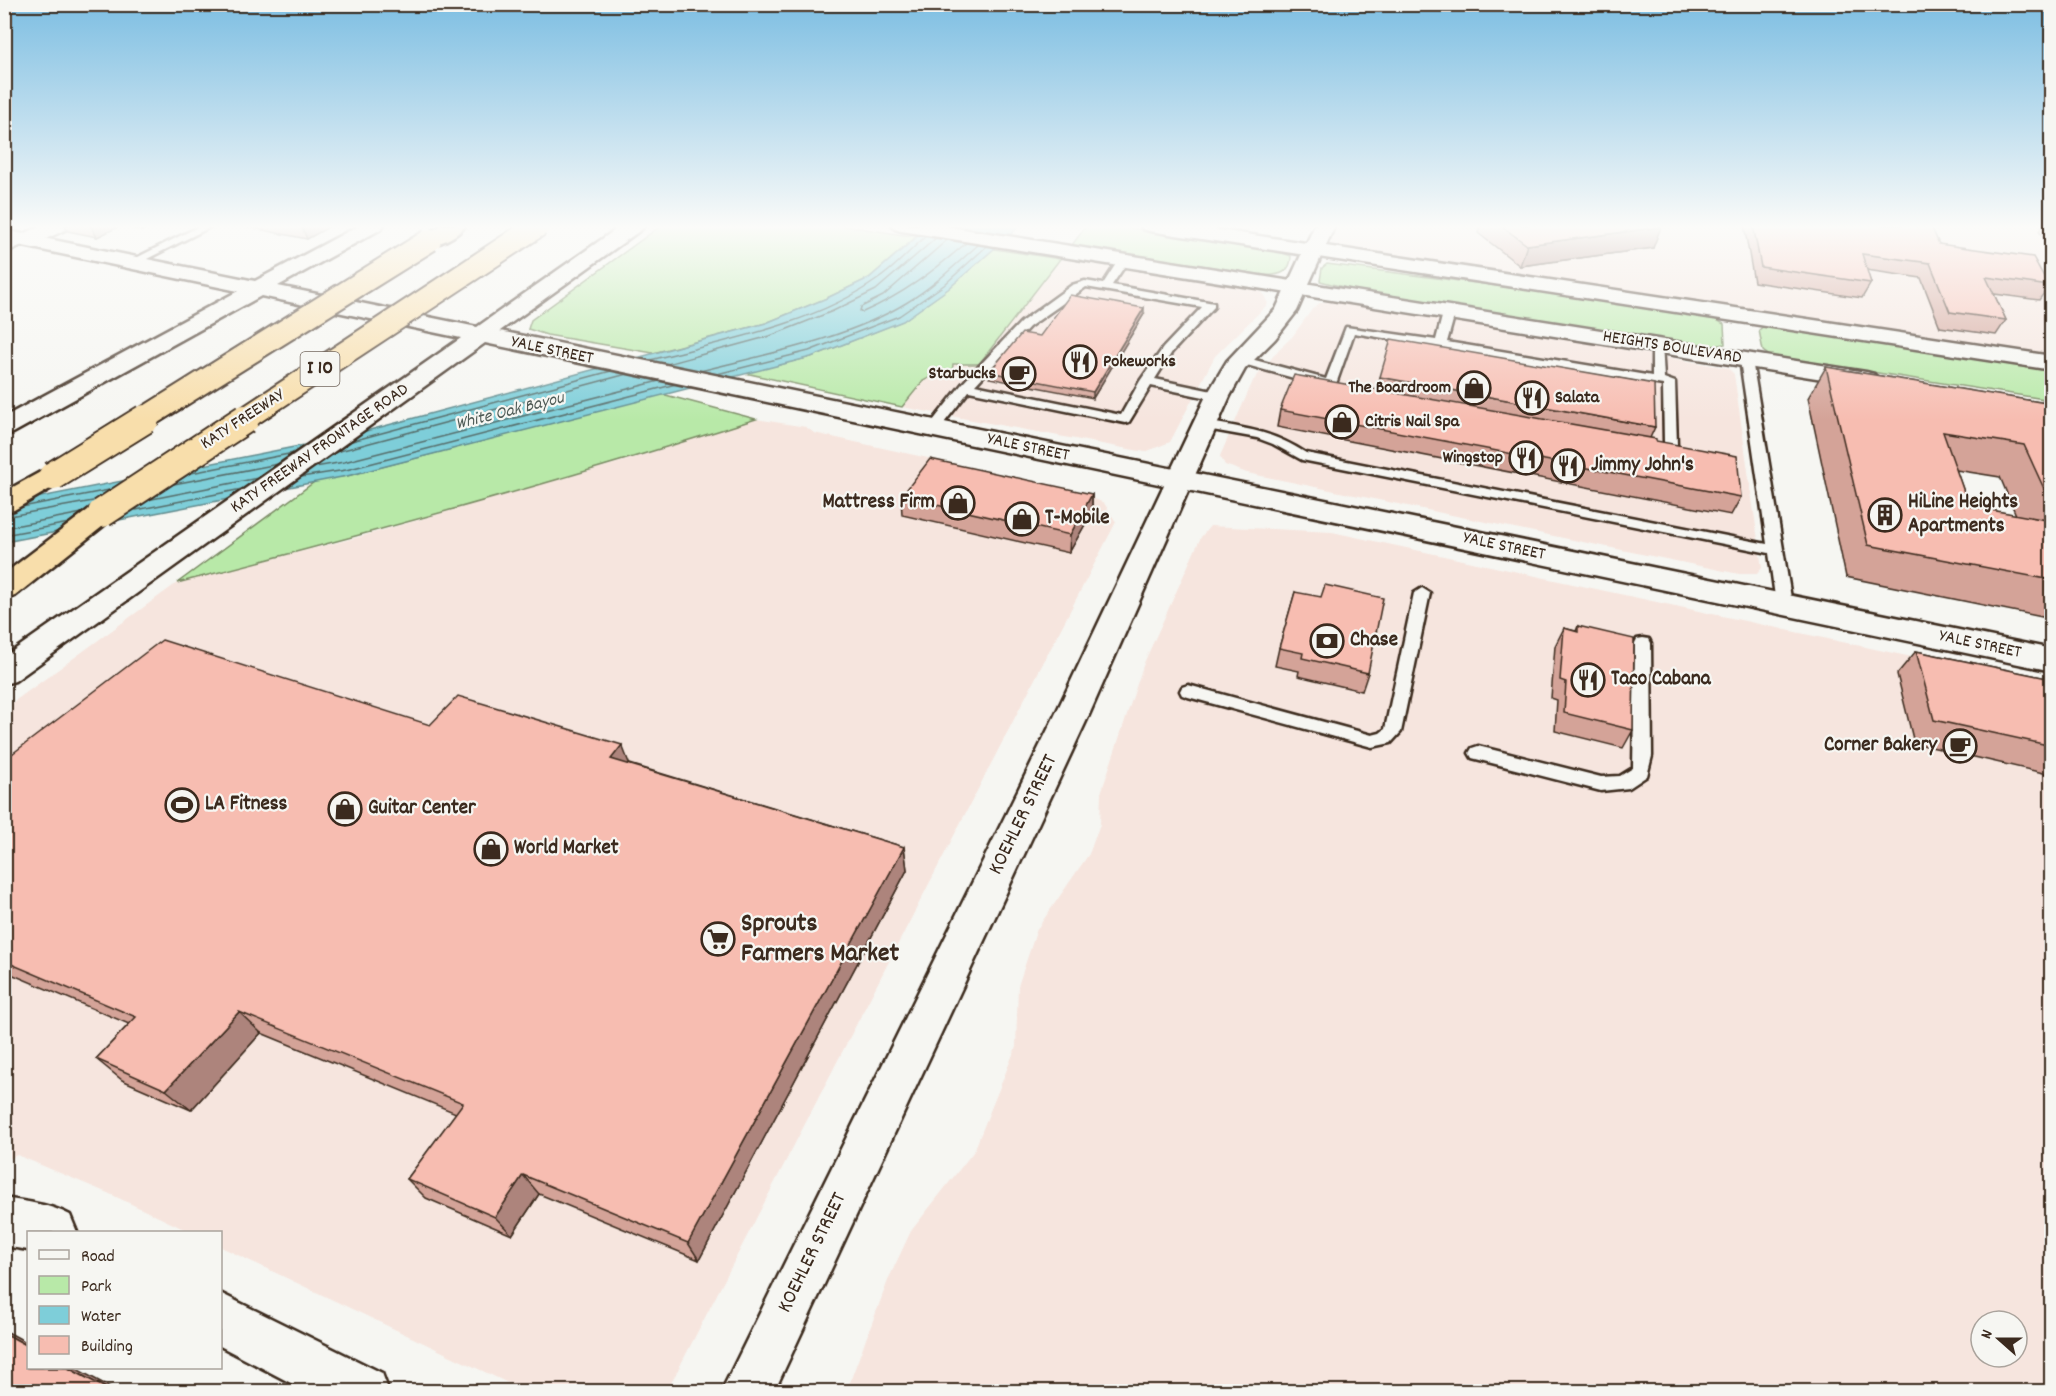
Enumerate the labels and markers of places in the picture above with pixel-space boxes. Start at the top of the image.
restaurant icon: Pokeworks [1062,344,1098,380]
place label: Pokeworks [1103,350,1176,375]
cafe icon: Starbucks [1001,356,1037,392]
place label: Starbucks [929,362,996,387]
shop icon: The Boardroom [1456,370,1492,406]
place label: The Boardroom [1348,376,1451,401]
restaurant icon: Salata [1514,380,1550,416]
place label: Salata [1555,386,1600,411]
shop icon: Citris Nail Spa [1324,404,1360,440]
place label: Citris Nail Spa [1365,410,1460,435]
restaurant icon: Wingstop [1508,440,1544,476]
place label: Wingstop [1443,446,1503,471]
restaurant icon: Jimmy John's [1550,448,1586,484]
place label: Jimmy John's [1591,451,1694,481]
shop icon: Mattress Firm [940,485,976,521]
place label: Mattress Firm [822,488,935,518]
place label: HiLine Heights Apartments [1908,488,2018,542]
building icon: HiLine Heights Apartments [1867,497,1903,533]
shop icon: T-Mobile [1004,501,1040,537]
place label: T-Mobile [1045,504,1109,534]
bank icon: Chase [1309,623,1345,659]
place label: Chase [1350,626,1398,656]
restaurant icon: Taco Cabana [1570,662,1606,698]
place label: Taco Cabana [1611,665,1712,695]
cafe icon: Corner Bakery [1942,728,1978,764]
place label: Corner Bakery [1824,731,1938,761]
sports icon: LA Fitness [164,787,200,823]
place label: LA Fitness [205,790,288,820]
shop icon: Guitar Center [327,791,363,827]
place label: Guitar Center [368,794,477,824]
shop icon: World Market [473,831,509,867]
place label: World Market [514,834,619,864]
place label: Sprouts Farmers Market [741,906,899,973]
supermarket icon: Sprouts Farmers Market [700,921,736,957]

